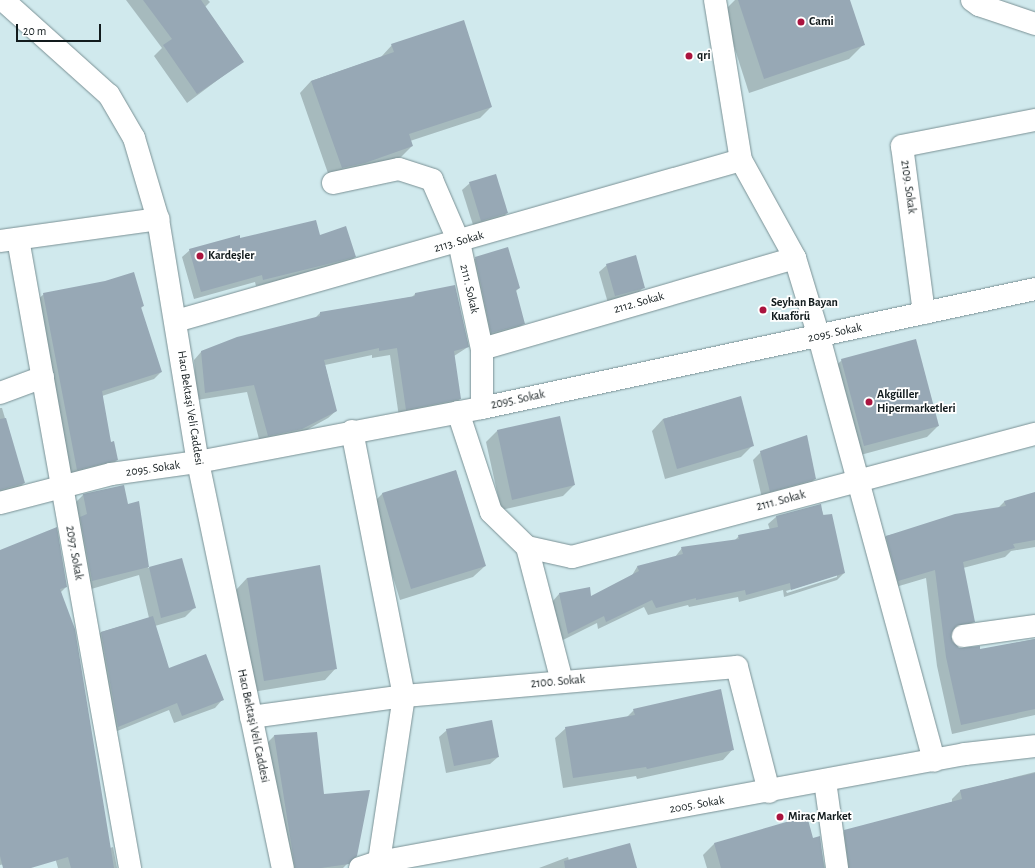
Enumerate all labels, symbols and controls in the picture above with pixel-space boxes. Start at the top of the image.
place label: Cami [809,15,834,29]
scale bar [18,16,103,42]
marker: Cami [796,17,806,27]
text: 20 m [23,25,46,37]
place label: qri [697,49,711,63]
marker: qri [684,51,694,61]
street label: 2109. Sokak [897,159,919,215]
street label: 2113. Sokak [433,228,485,256]
place label: Kardeşler [208,249,254,263]
marker: Kardeşler [195,251,205,261]
street label: 2111. Sokak [456,263,482,315]
street label: 2112. Sokak [612,289,666,317]
place label: Seyhan Bayan Kuaförü [771,296,838,324]
marker: Seyhan Bayan Kuaförü [758,305,768,315]
street label: 2095. Sokak [807,320,863,346]
street label: Hacı Bektaşi Veli Caddesi [174,350,206,466]
street label: 2095. Sokak [490,387,546,413]
place label: Akgüller Hipermarketleri [877,388,956,416]
marker: Akgüller Hipermarketleri [864,397,874,407]
street label: 2095. Sokak [125,458,181,480]
street label: 2111. Sokak [755,488,807,514]
street label: 2097. Sokak [62,525,86,581]
street label: Hacı Bektaşi Veli Caddesi [234,668,272,784]
street label: 2100. Sokak [530,672,586,692]
street label: 2005. Sokak [668,793,726,817]
place label: Miraç Market [788,810,852,824]
marker: Miraç Market [775,812,785,822]

